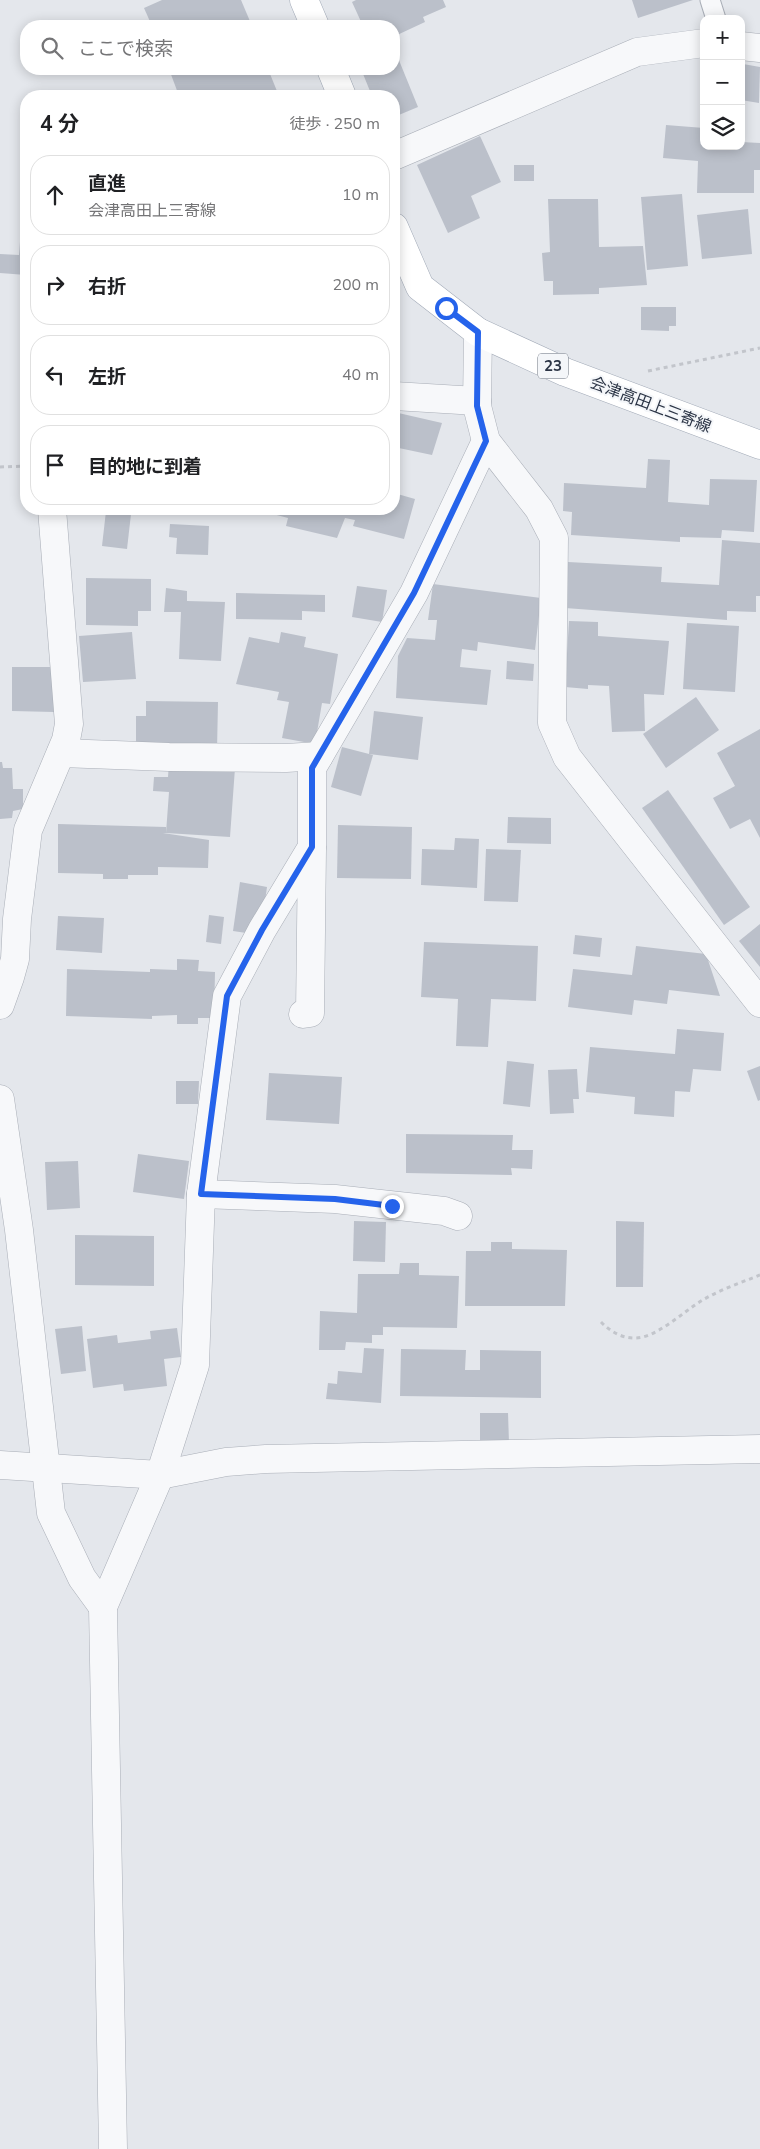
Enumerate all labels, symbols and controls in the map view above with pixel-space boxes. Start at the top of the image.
map controls [700,15,745,150]
button: + [700,15,745,60]
search box [20,20,400,75]
icon: search [38,34,66,62]
text: ここで検索 [78,36,173,62]
button: − [700,60,745,105]
button: layers [700,105,745,150]
text: 4 分 [40,110,79,138]
text: 徒歩 · 250 m [290,113,380,135]
text: 直進 [88,171,126,197]
icon: ahead [41,181,69,209]
text: 10 m [342,184,379,206]
text: 会津高田上三寄線 [88,200,216,222]
icon: right [41,271,69,299]
text: 右折 [88,274,126,300]
text: 200 m [332,274,379,296]
route start [435,297,458,320]
road number: 23 [538,354,568,378]
icon: left [41,361,69,389]
text: 左折 [88,364,126,390]
text: 40 m [342,364,379,386]
street label: 会津高田上三寄線 [587,372,714,438]
icon: arrive [41,451,69,479]
text: 目的地に到着 [88,454,202,480]
route end [381,1195,404,1218]

